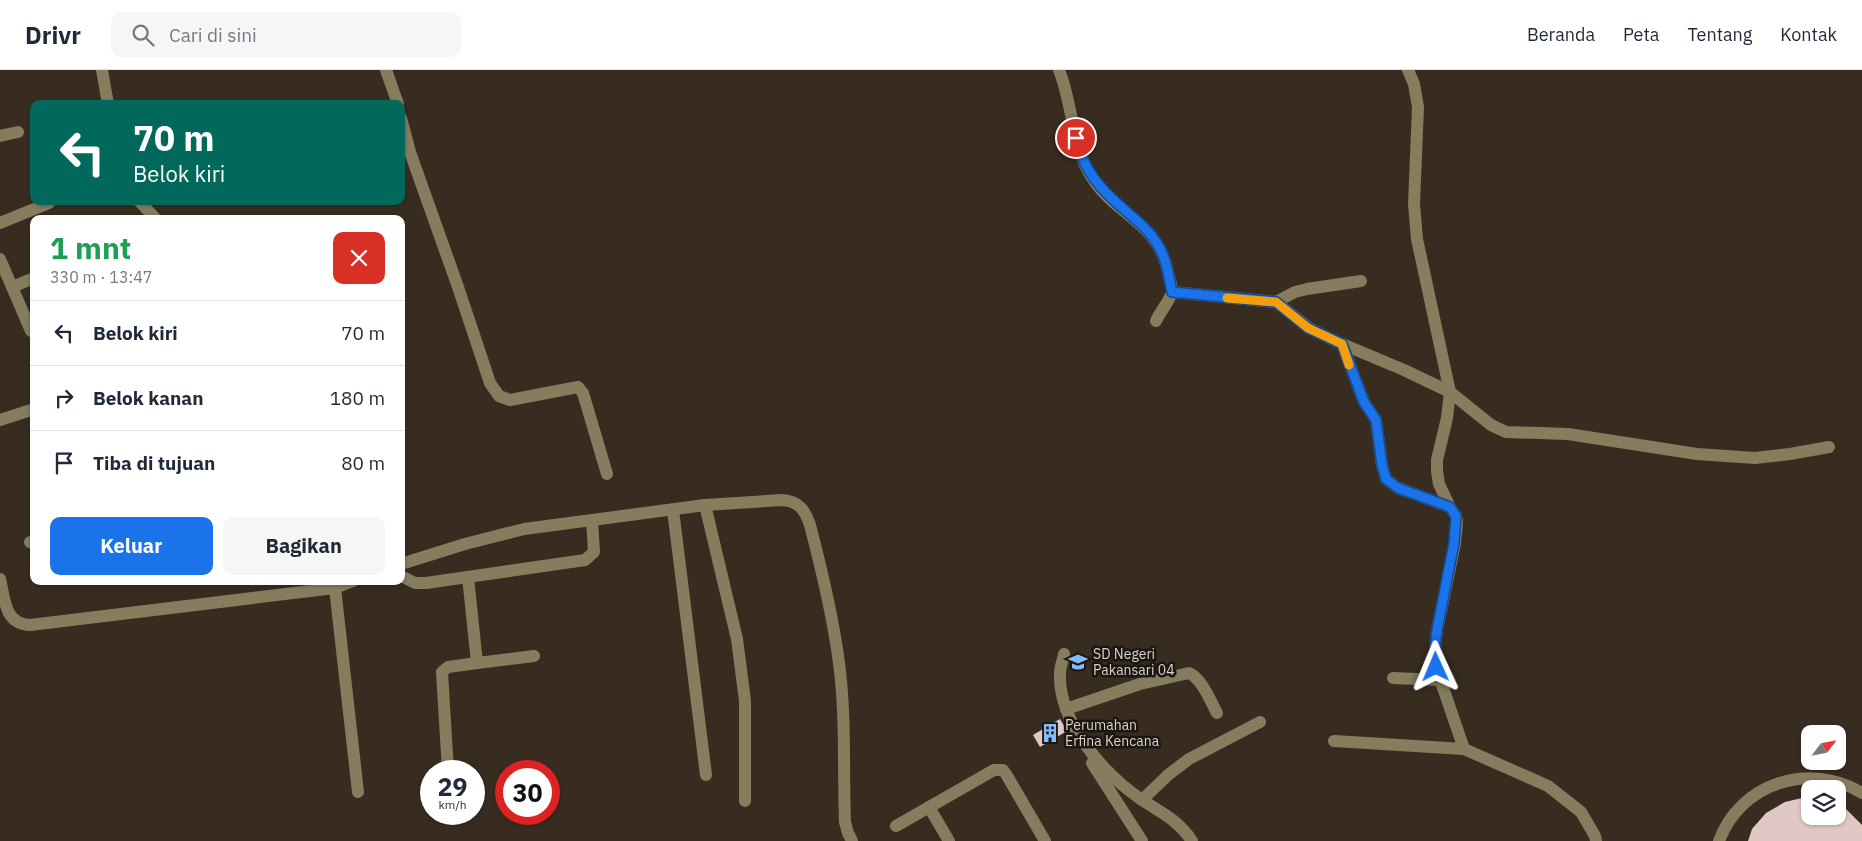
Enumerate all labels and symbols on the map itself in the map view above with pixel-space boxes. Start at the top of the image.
pin [1055,117,1097,159]
position arrow [1409,640,1461,692]
place label: SD Negeri Pakansari 04 [1093,645,1175,679]
school or university icon: SD Negeri Pakansari 04 [1067,651,1089,673]
place label: Perumahan Erfina Kencana [1065,716,1160,750]
building icon: Perumahan Erfina Kencana [1039,722,1061,744]
north arrow [1801,725,1846,770]
speed limit sign: 30 [495,760,560,825]

